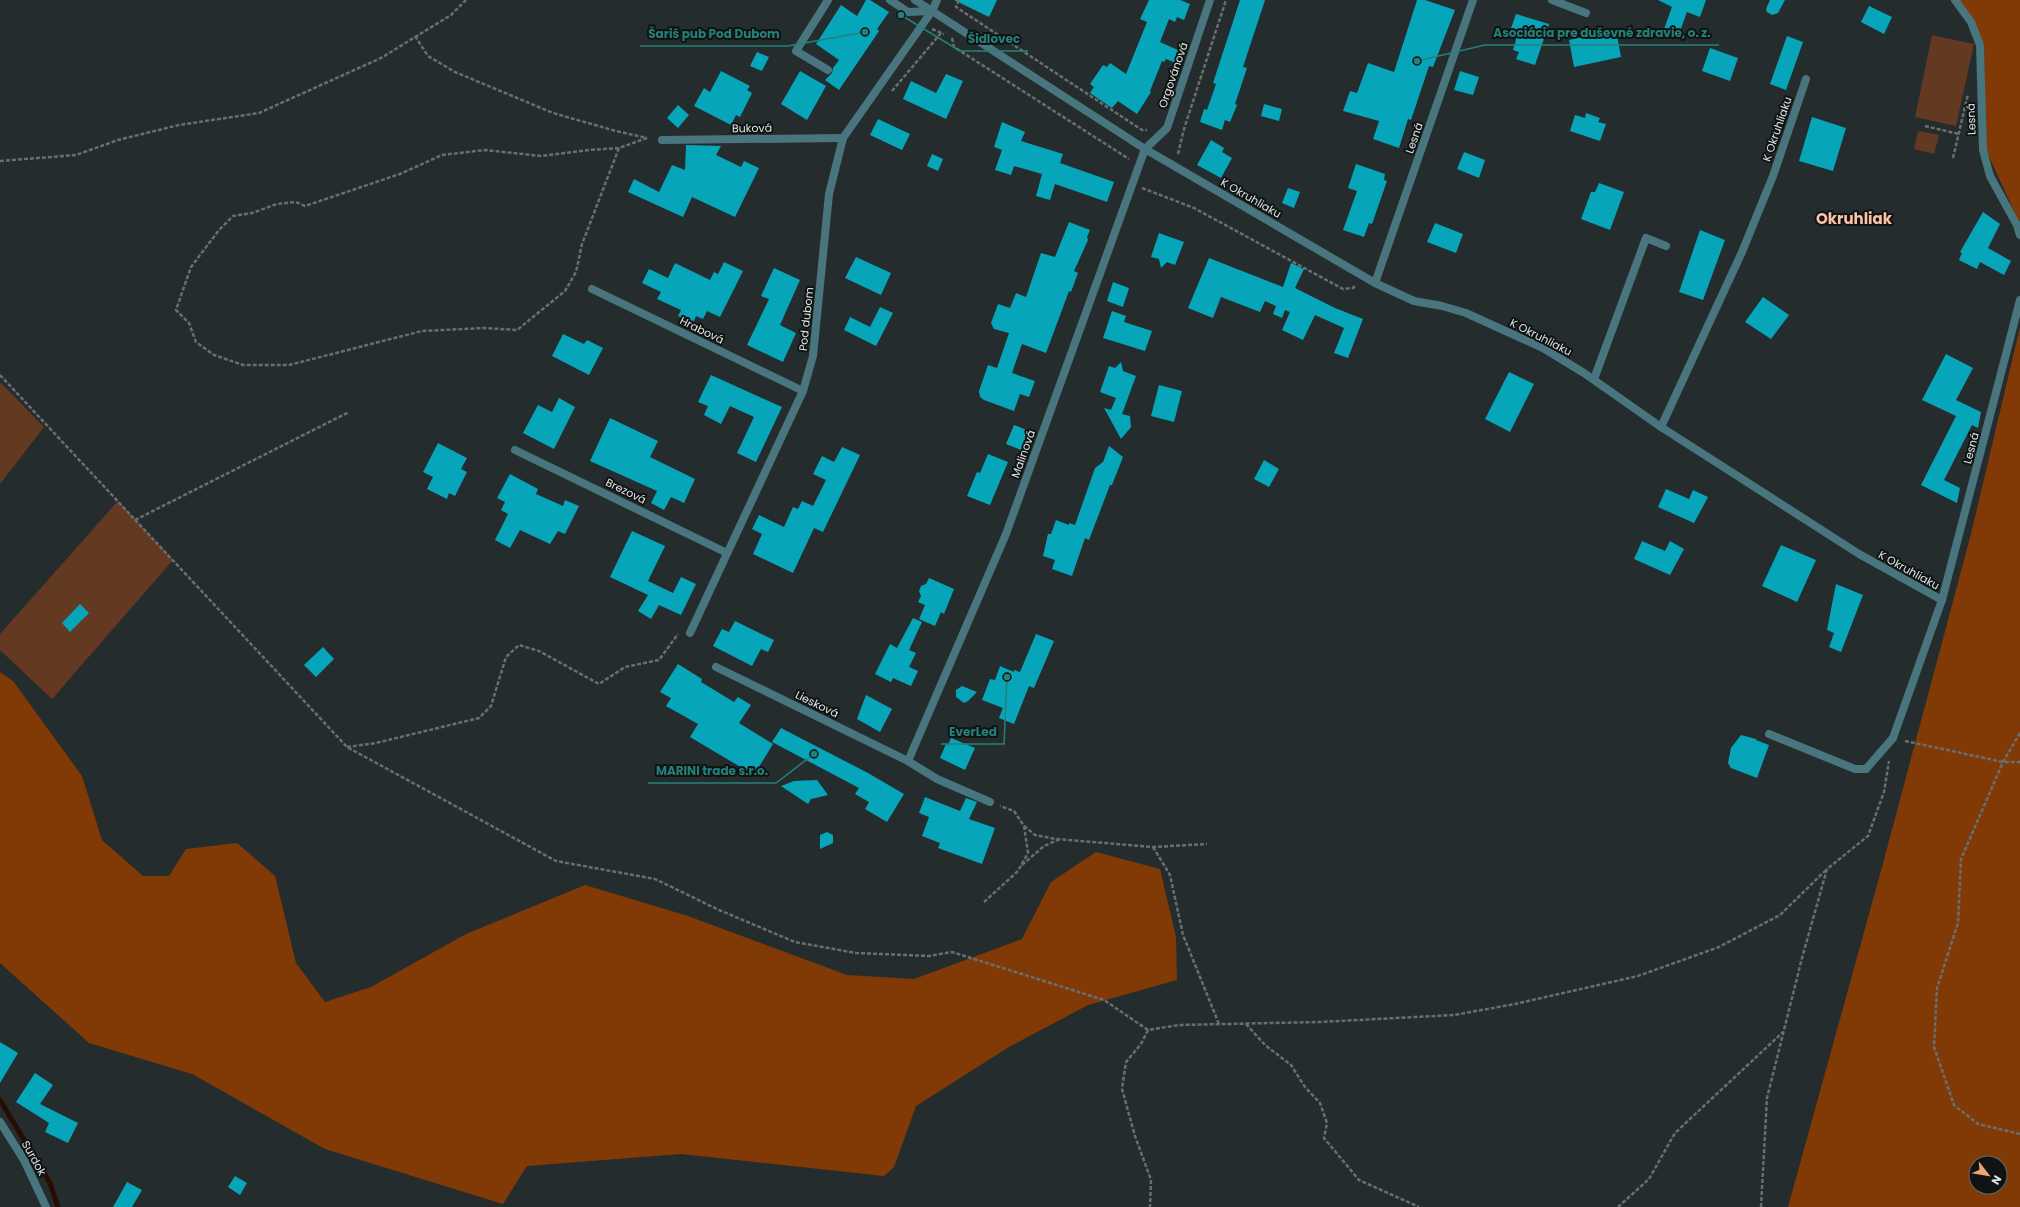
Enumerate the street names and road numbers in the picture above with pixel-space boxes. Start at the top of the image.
street label: Orgovánová [1154,40,1192,110]
street label: K Okruhliaku [1758,94,1796,164]
street label: Lesná [1962,103,1980,135]
street label: Buková [732,120,772,136]
street label: Lesná [1401,120,1427,156]
street label: K Okruhliaku [1218,174,1284,222]
street label: Pod dubom [795,286,817,352]
street label: Hrabová [677,312,727,348]
street label: K Okruhliaku [1507,315,1575,359]
street label: Malinová [1007,428,1039,480]
street label: Lesná [1959,431,1983,465]
street label: Brezová [603,474,649,508]
street label: K Okruhliaku [1876,547,1942,593]
street label: Liesková [793,687,841,721]
street label: Surdok [18,1138,50,1179]

